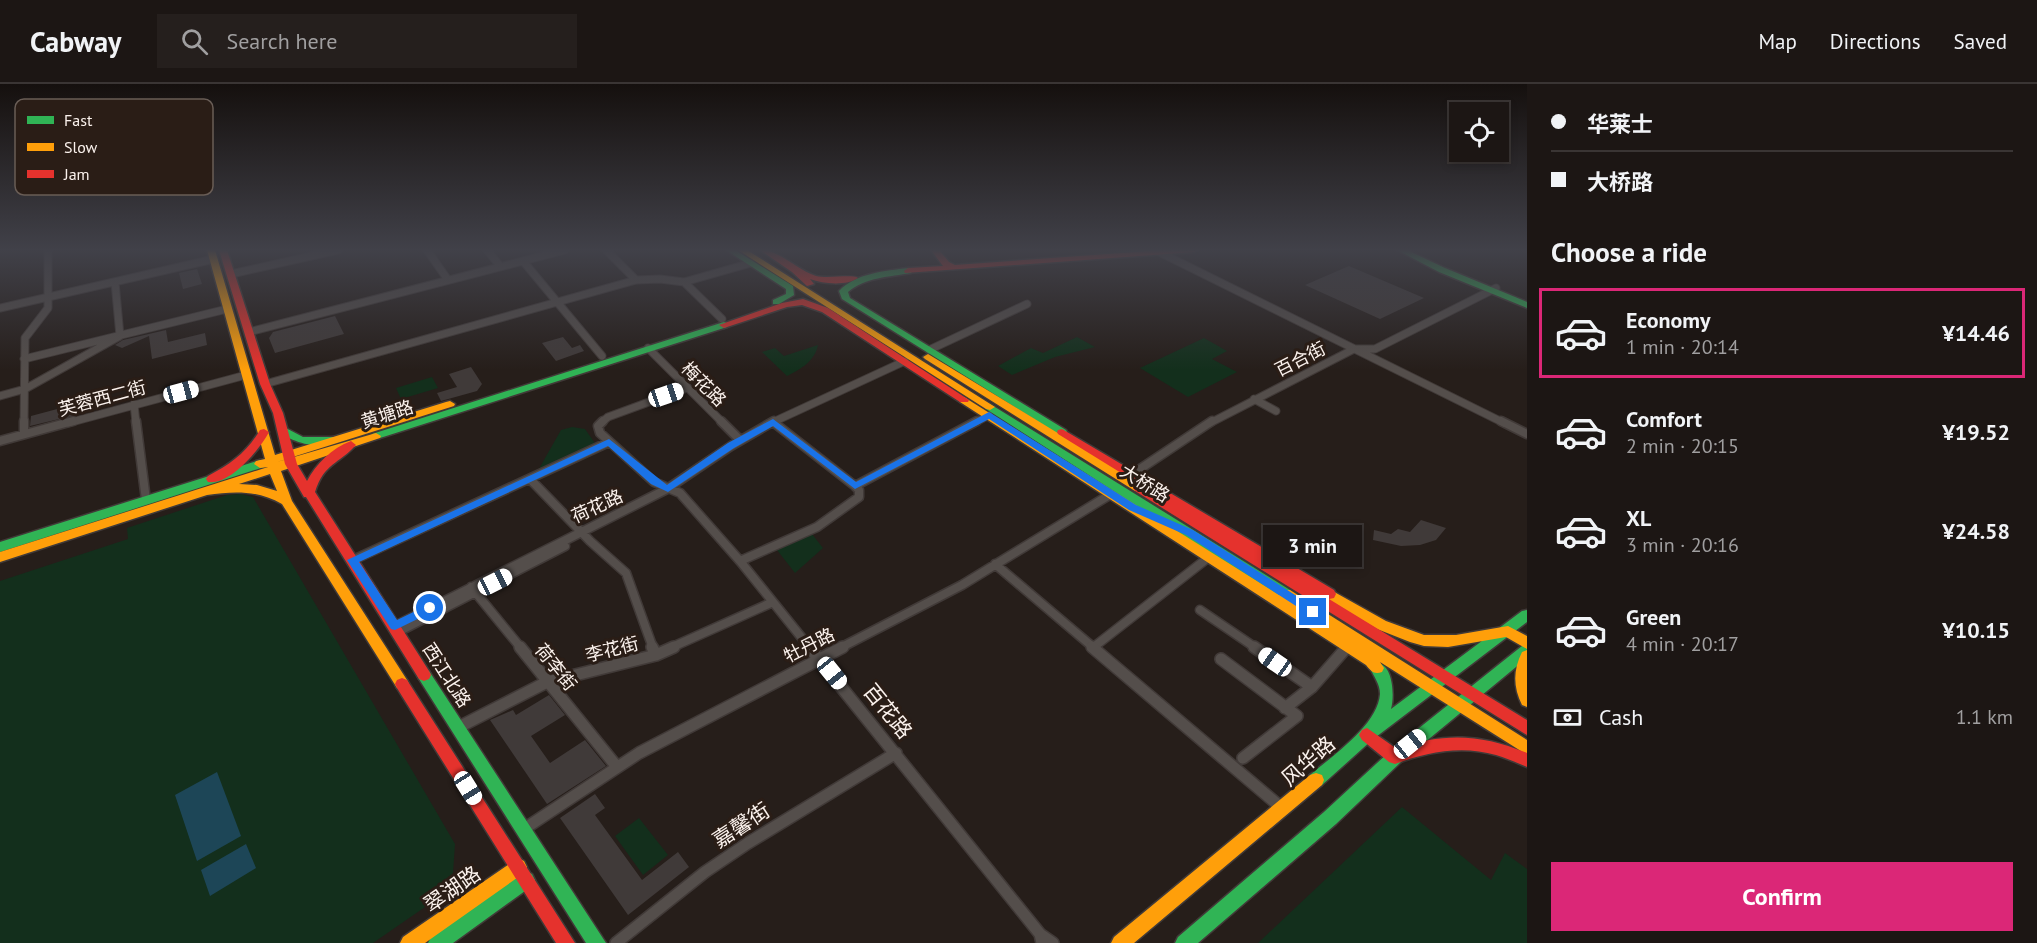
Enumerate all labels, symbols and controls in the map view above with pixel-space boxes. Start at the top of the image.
search box [157,14,577,68]
text: Cabway [30,23,121,60]
icon: search [178,25,211,58]
text: Search here [226,27,337,55]
text: Map [1758,28,1797,55]
text: Directions [1830,28,1921,55]
text: Saved [1954,28,2007,55]
legend [15,99,213,195]
map controls [1449,102,1509,162]
button: locate [1449,102,1509,162]
text: Fast [64,110,93,130]
text: 华莱士 [1587,110,1653,138]
text: Slow [64,137,98,157]
text: Jam [63,164,90,184]
text: 大桥路 [1587,168,1653,196]
text: Choose a ride [1551,235,1707,269]
icon: car [1554,306,1608,360]
text: Economy [1626,306,1710,334]
text: ¥14.46 [1942,319,2010,347]
text: 1 min · 20:14 [1626,334,1739,360]
street label: 百合街 [1271,336,1329,382]
street label: 梅花路 [677,357,731,411]
street label: 芙蓉西二街 [56,375,148,421]
car [161,379,201,405]
car [646,381,686,409]
street label: 黄塘路 [358,395,416,433]
icon: car [1554,405,1608,459]
text: Comfort [1626,405,1702,433]
text: ¥19.52 [1942,418,2010,446]
text: 2 min · 20:15 [1626,433,1739,459]
street label: 大桥路 [1116,459,1174,507]
street label: 荷花路 [568,484,626,528]
icon: car [1554,504,1608,558]
text: XL [1626,504,1651,532]
text: ¥24.58 [1942,517,2010,545]
callout: 3 min [1264,525,1362,567]
text: 3 min · 20:16 [1626,532,1739,558]
text: 3 min [1288,533,1337,559]
car [475,566,515,598]
route start [416,594,443,621]
route end [1299,598,1326,625]
icon: car [1554,603,1608,657]
text: Green [1626,603,1681,631]
text: ¥10.15 [1942,616,2010,644]
street label: 牡丹路 [780,622,838,668]
street label: 李花街 [583,631,641,667]
text: 4 min · 20:17 [1626,631,1739,657]
street label: 西江北路 [418,639,476,711]
street label: 荷李街 [530,639,582,695]
car [1255,644,1295,680]
car [814,653,850,693]
street label: 百花路 [858,678,918,744]
icon: cash [1551,701,1584,734]
text: Cash [1599,703,1643,731]
text: 1.1 km [1956,704,2013,730]
car [1390,726,1430,762]
street label: 风华路 [1275,730,1341,792]
car [451,768,485,808]
street label: 嘉馨街 [707,797,775,853]
street label: 翠湖路 [418,860,486,918]
button: Confirm [1551,862,2013,931]

